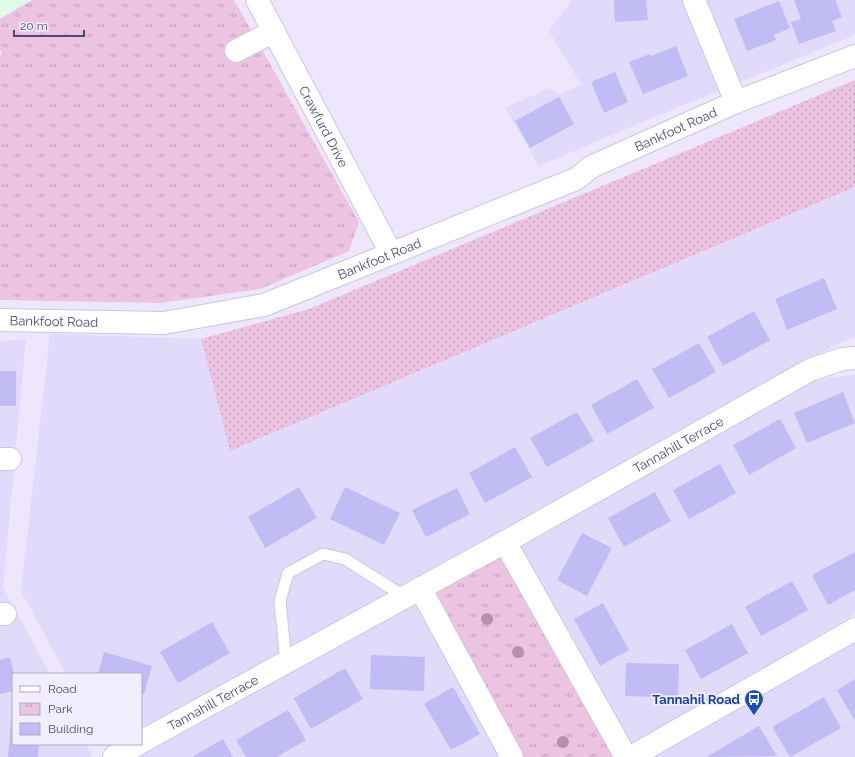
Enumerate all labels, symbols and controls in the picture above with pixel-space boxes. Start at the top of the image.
scale bar [14,12,84,38]
text: 20 m [20,19,48,33]
street label: Crawfurd Drive [296,83,351,170]
street label: Bankfoot Road [632,105,719,155]
street label: Bankfoot Road [336,235,423,282]
street label: Bankfoot Road [10,313,98,330]
street label: Tannahill Terrace [631,413,726,476]
street label: Tannahill Terrace [165,672,261,734]
legend [12,673,142,745]
text: Road [48,682,77,696]
bus stop icon: Tannahil Road [743,688,765,716]
place label: Tannahil Road [652,692,740,707]
text: Park [48,702,73,716]
text: Building [48,722,94,736]

